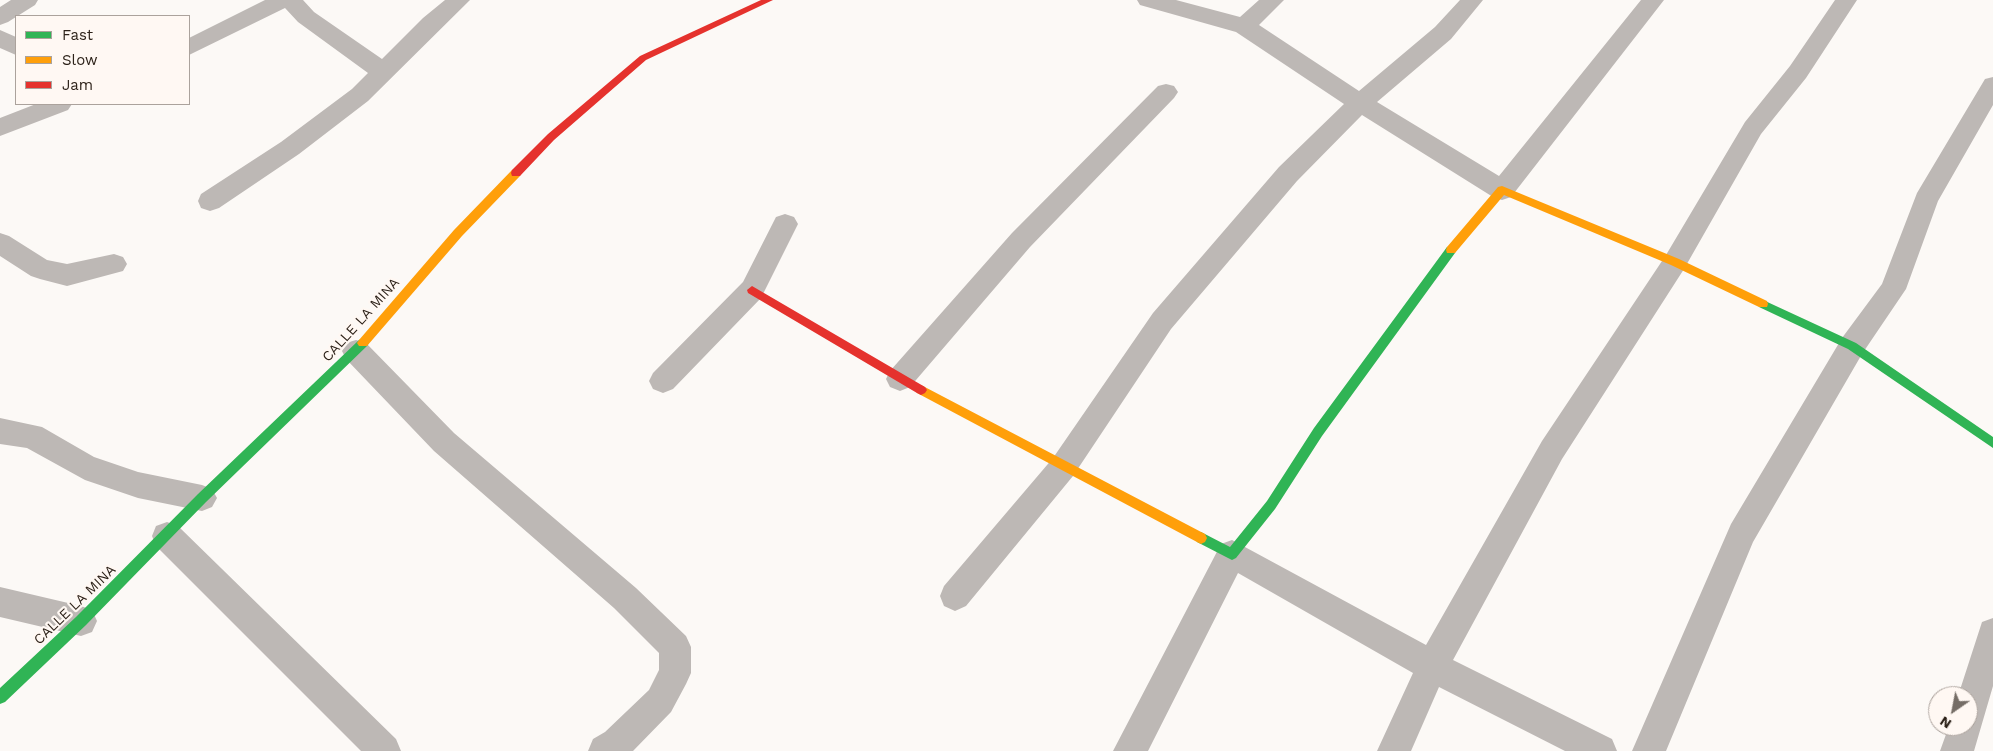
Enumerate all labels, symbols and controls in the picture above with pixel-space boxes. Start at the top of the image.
legend [15,15,190,105]
text: Fast [62,26,93,44]
text: Slow [62,51,98,69]
text: Jam [62,76,93,94]
street label: CALLE LA MINA [319,275,403,365]
street label: CALLE LA MINA [31,562,119,648]
north arrow [1928,686,1978,736]
text: N [1937,713,1954,732]

